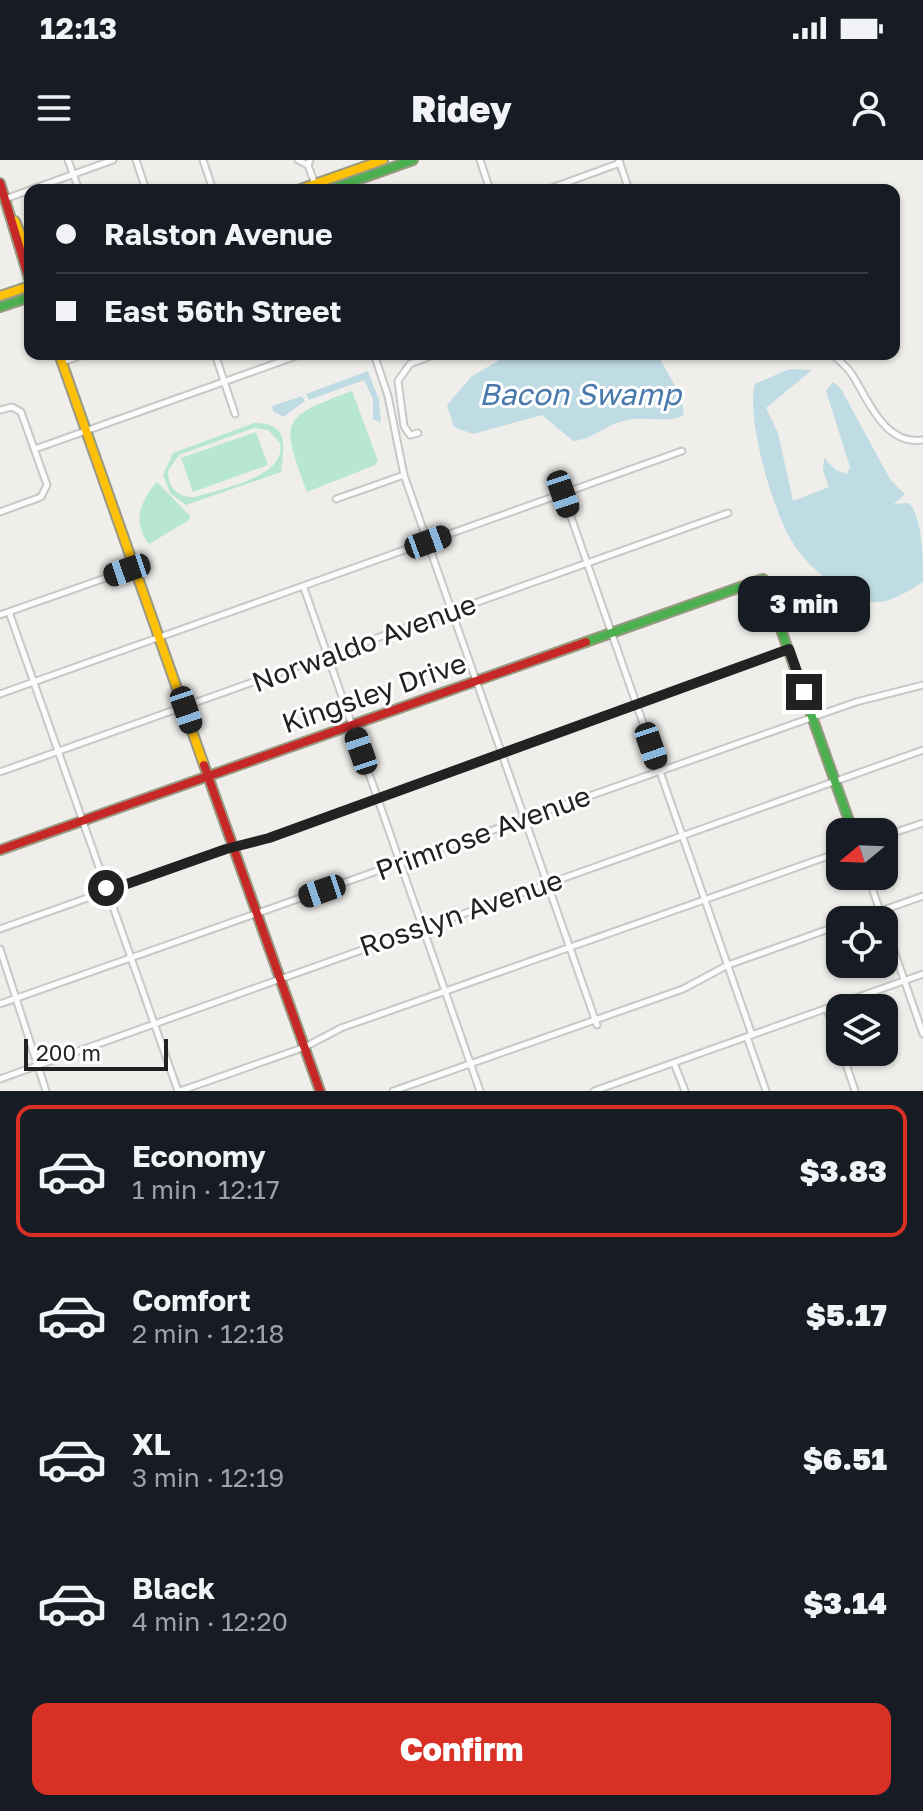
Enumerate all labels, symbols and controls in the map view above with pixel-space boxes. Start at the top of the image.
text: 12:13 [40,10,117,46]
icon: menu [32,86,76,130]
icon: person [847,86,891,130]
text: Ridey [411,87,512,130]
text: Ralston Avenue [104,216,333,252]
text: East 56th Street [104,293,342,329]
water label: Bacon Swamp [479,376,683,412]
car [544,467,582,521]
car [401,523,455,561]
car [100,551,154,589]
callout: 3 min [738,576,870,632]
street label: Norwaldo Avenue [247,587,480,698]
text: 3 min [770,588,838,619]
street label: Kingsley Drive [277,646,470,739]
route end [786,674,822,710]
car [167,683,205,737]
car [632,719,670,773]
car [342,724,380,778]
street label: Primrose Avenue [371,778,595,887]
north arrow [826,818,898,890]
map controls [826,818,898,1066]
street label: Rosslyn Avenue [355,862,567,963]
route start [88,870,124,906]
car [295,872,349,910]
button: locate [826,906,898,978]
button: layers [826,994,898,1066]
scale bar [24,1035,168,1071]
text: 200 m [36,1039,101,1066]
icon: car [36,1135,108,1207]
text: Economy [132,1138,266,1174]
text: $3.83 [800,1153,887,1189]
text: 1 min · 12:17 [132,1174,280,1205]
icon: car [36,1279,108,1351]
text: Comfort [132,1282,251,1318]
text: $5.17 [806,1297,887,1333]
text: 2 min · 12:18 [132,1318,284,1349]
icon: car [36,1423,108,1495]
text: XL [132,1426,171,1462]
text: $6.51 [803,1441,887,1477]
text: 3 min · 12:19 [132,1462,284,1493]
icon: car [36,1567,108,1639]
text: Black [132,1570,215,1606]
text: $3.14 [803,1585,887,1621]
text: 4 min · 12:20 [132,1606,288,1637]
button: Confirm [32,1703,891,1795]

